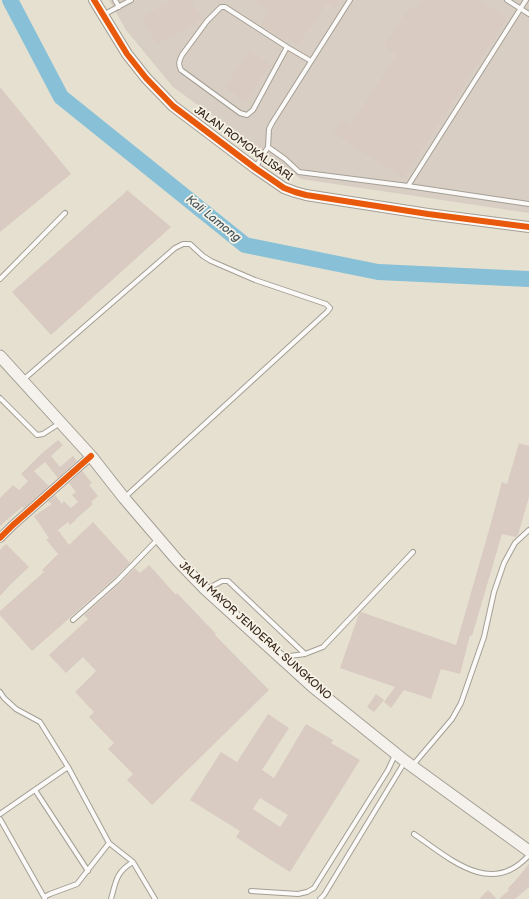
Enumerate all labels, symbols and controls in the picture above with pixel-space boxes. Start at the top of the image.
street label: JALAN ROMOKALISARI [191,104,295,184]
water label: Kali Lamong [183,192,243,246]
street label: JALAN MAYOR JENDERAL SUNGKONO [176,559,334,703]

